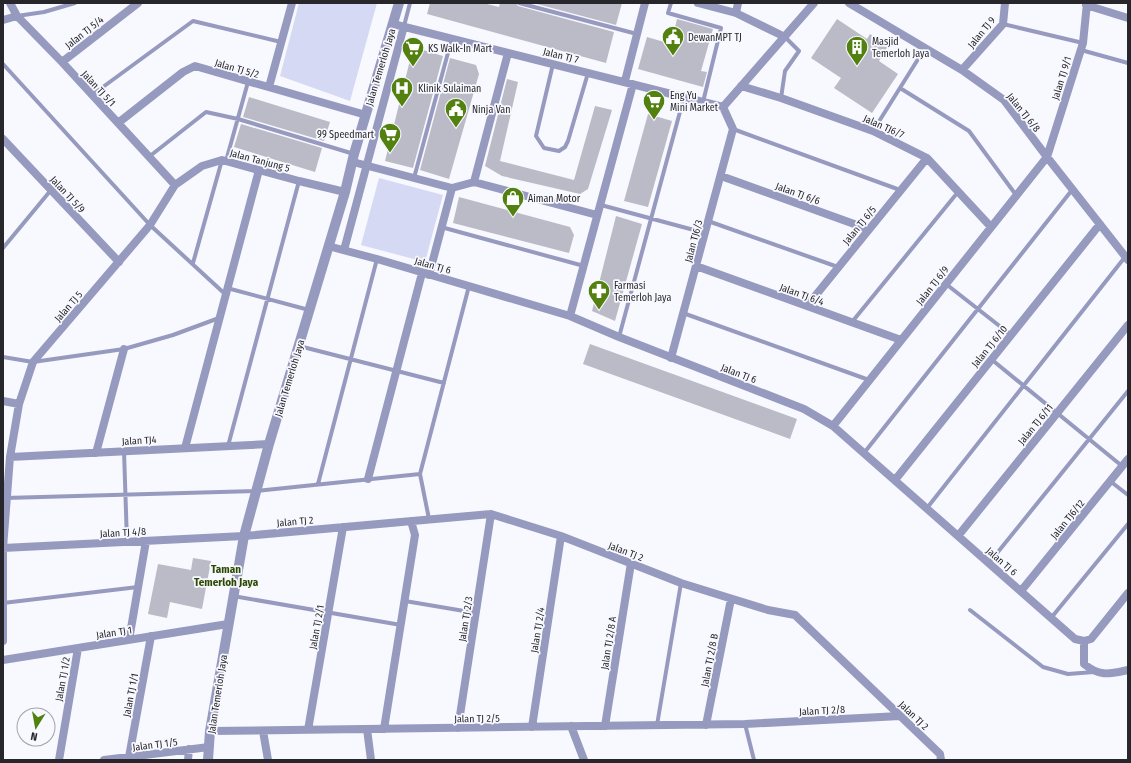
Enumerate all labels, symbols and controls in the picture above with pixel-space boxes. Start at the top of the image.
street label: Jalan TJ 5/4 [63,14,106,52]
street label: Jalan TJ 9 [965,14,998,51]
public building icon: DewanMPT TJ [660,24,686,57]
street label: Jalan Temerloh Jaya [364,27,398,107]
place label: DewanMPT TJ [688,32,742,44]
building icon: Masjid Temerloh Jaya [844,34,870,67]
supermarket icon: KS Walk-In Mart [400,35,426,68]
place label: Masjid Temerloh Jaya [872,36,929,60]
place label: KS Walk-In Mart [428,43,493,55]
street label: Jalan TJ 7 [542,46,580,66]
street label: Jalan TJ 9/1 [1050,55,1074,101]
street label: Jalan TJ 5/2 [213,57,261,81]
street label: Jalan TJ 5/1 [79,68,118,109]
hospital icon: Klinik Sulaiman [389,75,415,108]
place label: Klinik Sulaiman [418,83,481,95]
supermarket icon: Eng Yu Mini Market [641,88,667,121]
place label: Eng Yu Mini Market [670,90,719,114]
street label: Jalan TJ 6/8 [1004,91,1042,134]
public building icon: Ninja Van [443,96,469,129]
place label: Ninja Van [472,104,511,116]
street label: Jalan TJ6/7 [861,113,906,141]
supermarket icon: 99 Speedmart [377,121,403,154]
place label: 99 Speedmart [317,129,375,141]
street label: Jalan Tanjung 5 [228,147,291,175]
street label: Jalan TJ 5/9 [47,174,87,216]
street label: Jalan TJ 6/6 [774,180,822,208]
shop icon: Aiman Motor [500,185,526,218]
place label: Aiman Motor [528,193,581,205]
street label: Jalan TJ 6/5 [841,204,879,247]
street label: Jalan TJ6/3 [683,218,706,264]
street label: Jalan TJ 6 [413,255,452,277]
street label: Jalan TJ 6/9 [914,264,952,307]
pharmacy icon: Farmasi Temerloh Jaya [586,278,612,311]
place label: Farmasi Temerloh Jaya [614,280,671,304]
street label: Jalan TJ 6/4 [778,281,825,308]
street label: Jalan TJ 5 [52,289,86,324]
street label: Jalan TJ 6/10 [969,323,1010,370]
street label: Jalan Temerloh Jaya [273,338,307,418]
street label: Jalan TJ 6 [719,362,758,386]
street label: Jalan TJ 6/11 [1016,402,1056,447]
street label: Jalan TJ4 [121,434,157,448]
street label: Jalan TJ6/12 [1048,497,1088,542]
street label: Jalan TJ 2 [276,514,314,530]
street label: Jalan TJ 4/8 [100,526,146,540]
street label: Jalan TJ 2 [606,540,645,564]
street label: Jalan TJ 6 [983,545,1019,579]
district label: Taman Temerloh Jaya [194,563,259,589]
street label: Jalan TJ 2/3 [457,595,476,643]
street label: Jalan TJ 2/1 [307,604,327,650]
street label: Jalan TJ 2/4 [528,607,548,654]
street label: Jalan TJ 2/8 A [599,615,619,671]
street label: Jalan TJ 1 [95,624,133,642]
street label: Jalan TJ 2/8 B [699,632,721,688]
street label: Jalan Temerloh Jaya [206,654,230,735]
street label: Jalan TJ 1/2 [53,655,73,702]
street label: Jalan TJ 1/1 [121,672,141,718]
street label: Jalan TJ 2 [896,699,931,733]
street label: Jalan TJ 2/8 [799,704,845,718]
north arrow [16,707,56,747]
street label: Jalan TJ 2/5 [454,713,500,725]
text: N [30,729,39,743]
street label: Jalan TJ 1/5 [132,736,179,754]

